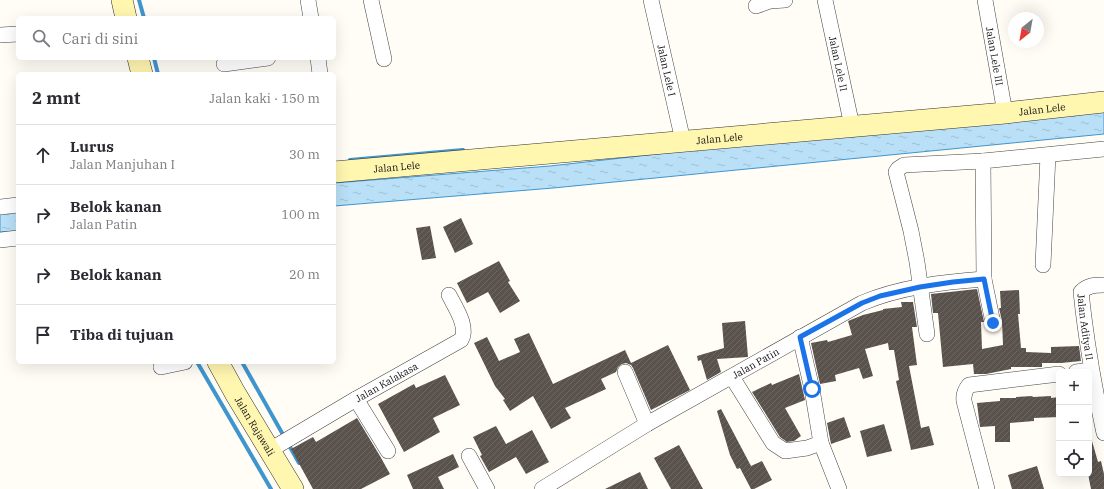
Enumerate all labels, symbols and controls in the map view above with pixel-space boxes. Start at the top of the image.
north arrow [1008,12,1044,48]
search box [16,16,336,60]
street label: Jalan Lele III [983,26,1007,87]
icon: search [30,27,52,49]
text: Cari di sini [62,29,138,48]
street label: Jalan Lele II [826,35,851,92]
street label: Jalan Lele I [655,43,679,97]
text: 2 mnt [32,87,80,109]
text: Jalan kaki · 150 m [209,90,320,107]
street label: Jalan Lele [1018,100,1066,118]
street label: Jalan Lele [696,130,743,147]
text: Lurus [70,137,114,156]
icon: ahead [32,144,54,166]
text: 30 m [289,146,320,163]
text: Jalan Manjuhan I [70,156,175,173]
street label: Jalan Lele [373,158,421,175]
text: Belok kanan [70,197,162,216]
icon: right [32,204,54,226]
text: 100 m [281,206,320,223]
text: Jalan Patin [70,216,137,233]
icon: right [32,264,54,286]
text: Belok kanan [70,265,162,284]
text: 20 m [289,266,320,283]
street label: Jalan Aditya II [1075,293,1097,361]
route end [984,314,1002,332]
icon: arrive [32,324,54,346]
text: Tiba di tujuan [70,325,174,344]
street label: Jalan Patin [730,344,782,381]
street label: Jalan Kalakasa [353,359,421,405]
map controls [1056,369,1092,477]
button: + [1056,369,1092,405]
route start [803,380,821,398]
street label: Jalan Rajawali [232,394,278,458]
button: − [1056,405,1092,441]
button: locate [1056,441,1092,477]

